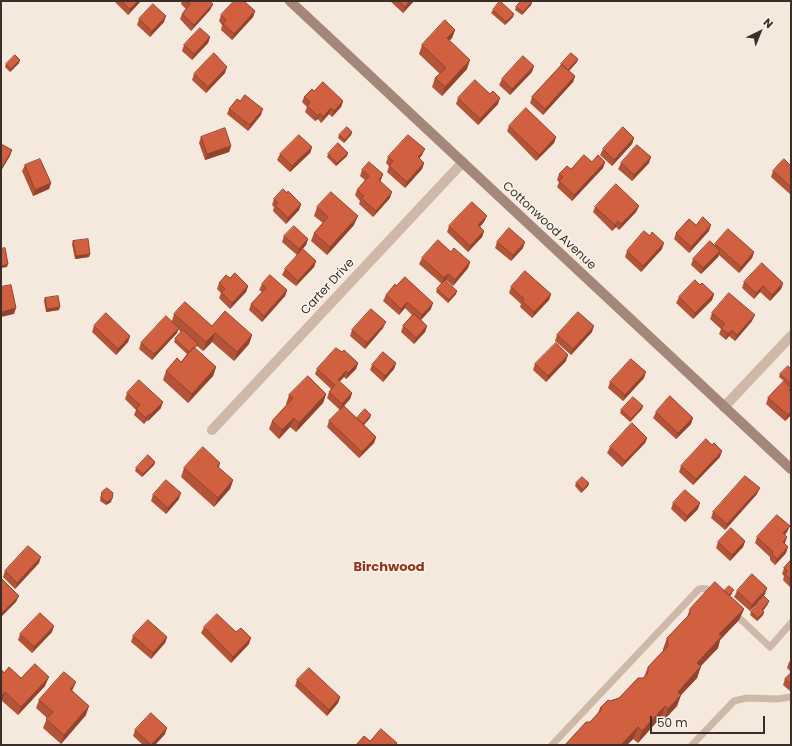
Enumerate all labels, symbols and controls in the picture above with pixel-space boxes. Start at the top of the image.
north arrow [740,12,780,52]
text: N [760,15,777,32]
street label: Cottonwood Avenue [499,179,599,273]
street label: Carter Drive [298,256,358,318]
district label: Birchwood [353,560,425,576]
scale bar [652,708,767,734]
text: 50 m [657,714,688,731]

